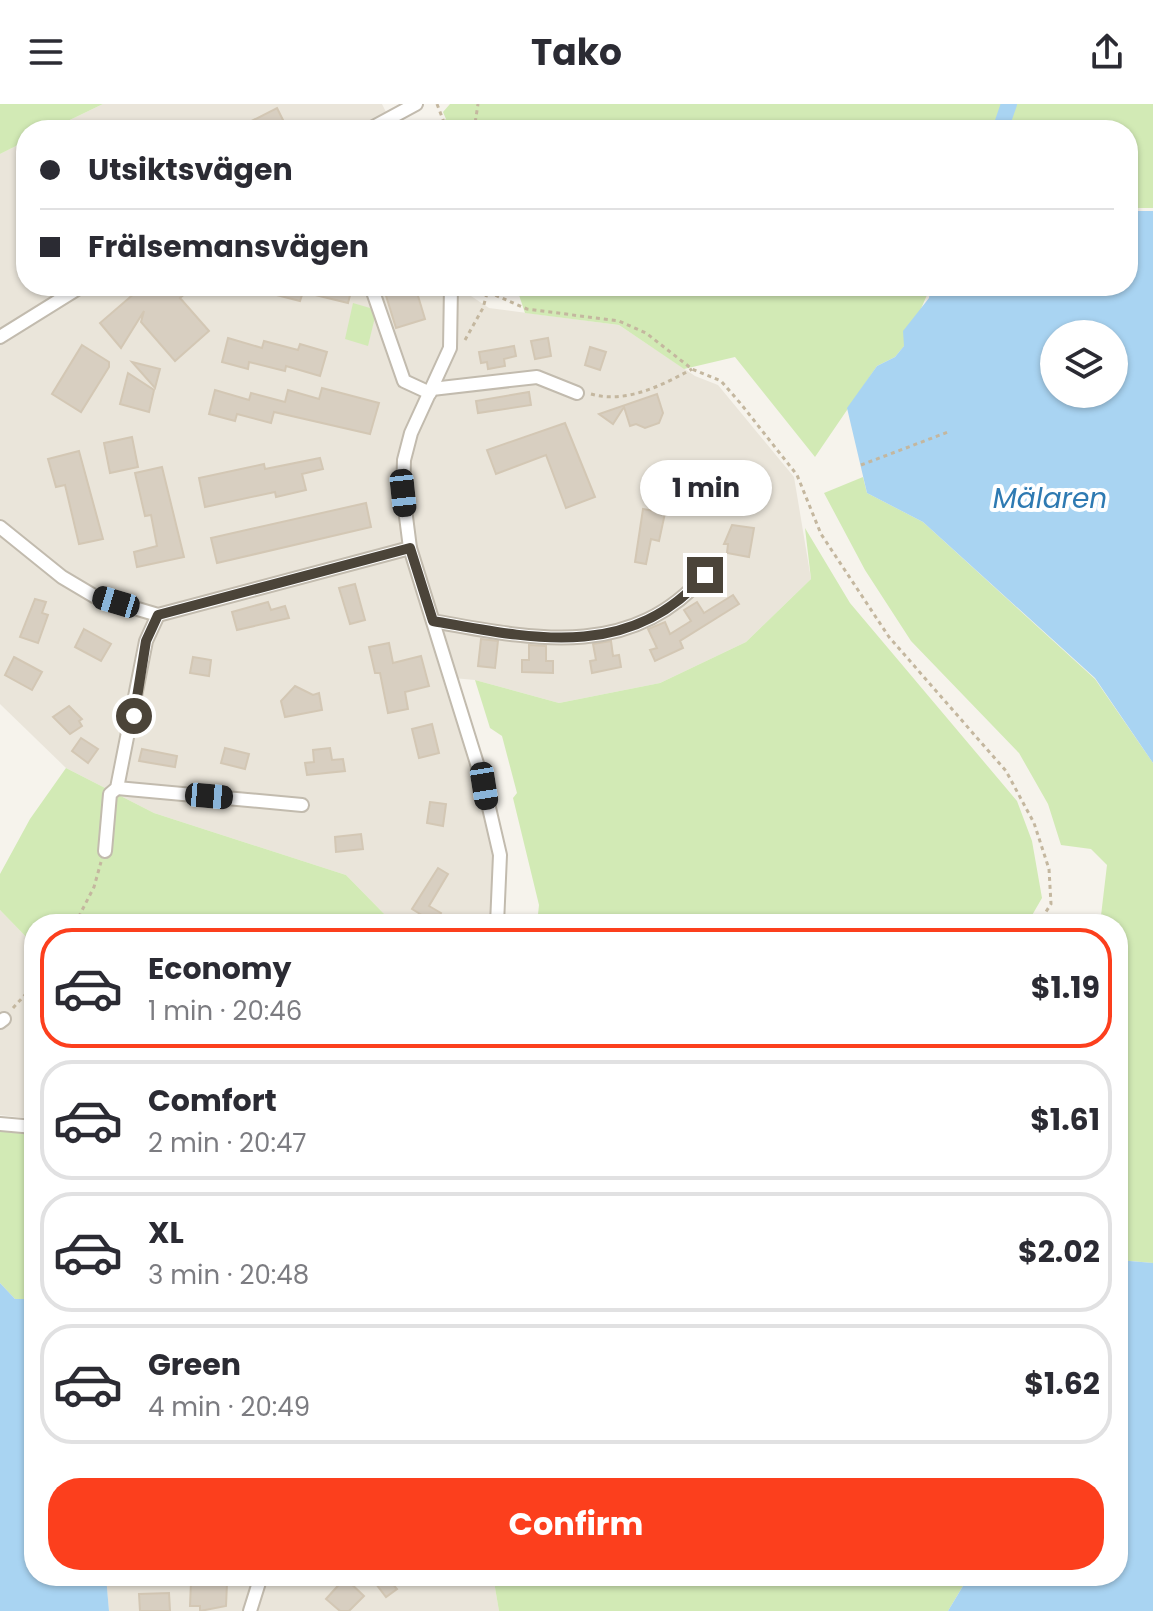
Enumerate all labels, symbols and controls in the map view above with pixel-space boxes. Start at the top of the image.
text: Tako [531,27,622,78]
icon: menu [24,30,68,74]
icon: share [1085,30,1129,74]
text: Utsiktsvägen [88,148,293,191]
text: Frälsemansvägen [88,225,369,268]
map controls [1040,320,1128,408]
button: layers [1040,320,1128,408]
callout: 1 min [639,459,771,515]
car [389,468,417,518]
text: 1 min [672,470,740,506]
water label: Mälaren [993,479,1107,518]
route end [687,557,723,593]
car [90,584,142,620]
route start [116,698,152,734]
car [468,760,500,812]
car [184,782,234,810]
text: Economy [148,947,292,990]
icon: car [52,952,124,1024]
text: $1.19 [1031,966,1100,1009]
text: 1 min · 20:46 [148,993,302,1029]
text: Comfort [148,1079,277,1122]
icon: car [52,1084,124,1156]
text: $1.61 [1030,1098,1100,1141]
text: 2 min · 20:47 [148,1125,306,1161]
text: XL [148,1211,184,1254]
icon: car [52,1216,124,1288]
text: $2.02 [1018,1230,1100,1273]
text: 3 min · 20:48 [148,1257,309,1293]
text: Green [148,1343,241,1386]
icon: car [52,1348,124,1420]
text: $1.62 [1024,1362,1100,1405]
text: 4 min · 20:49 [148,1389,310,1425]
button: Confirm [48,1478,1104,1570]

